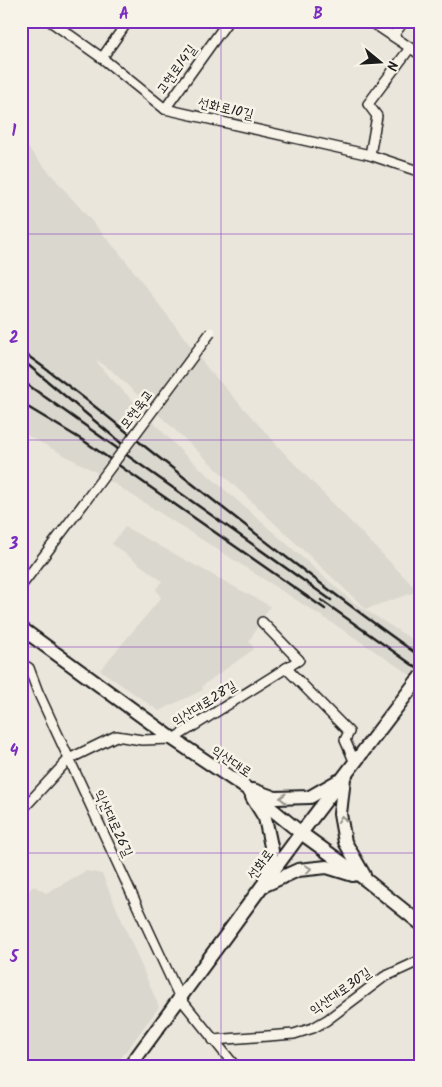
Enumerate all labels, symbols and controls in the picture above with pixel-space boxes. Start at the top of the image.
text: A [119,2,129,27]
text: B [313,2,323,27]
north arrow [354,38,404,88]
street label: 고현로14길 [151,39,203,99]
text: N [380,58,403,73]
street label: 선화로10길 [196,92,256,126]
text: 1 [12,119,17,144]
text: 2 [9,326,19,351]
street label: 모현육교 [114,385,159,434]
text: 3 [9,532,19,557]
street label: 익산대로28길 [168,675,242,732]
text: 4 [10,739,19,764]
street label: 익산대로 [207,740,256,784]
street label: 익산대로26길 [88,786,139,861]
one-way arrow [279,793,287,803]
one-way arrow [337,815,348,823]
street label: 선화로 [242,844,280,885]
one-way arrow [304,864,312,875]
text: 5 [9,945,20,970]
street label: 익산대로30길 [305,962,377,1021]

